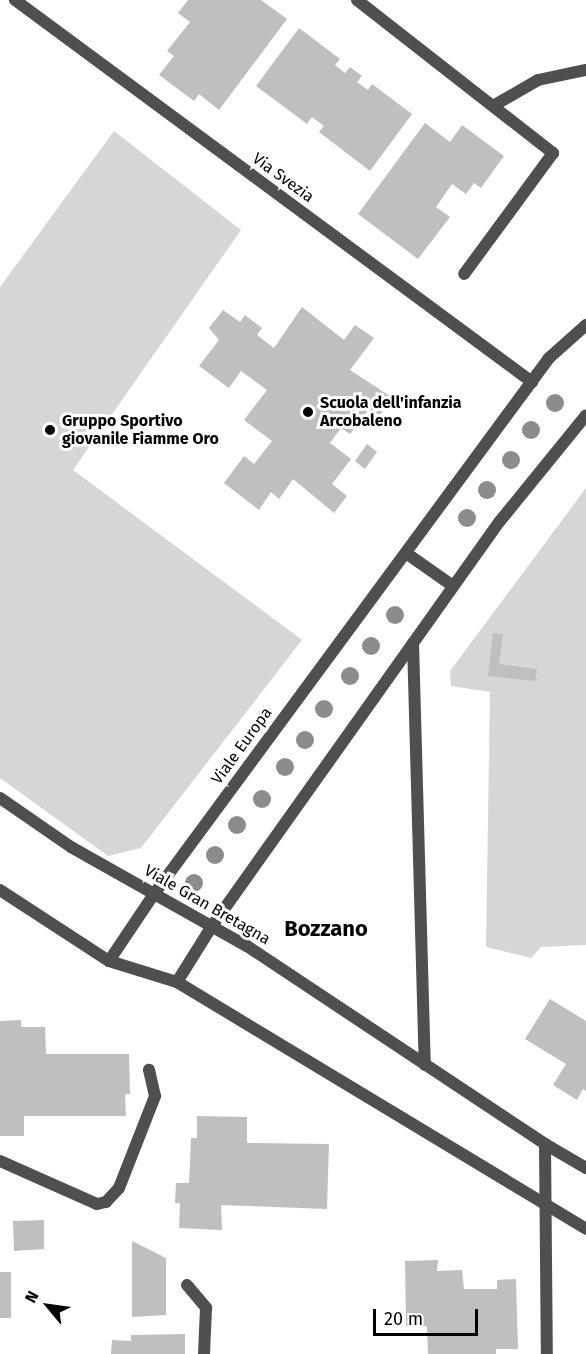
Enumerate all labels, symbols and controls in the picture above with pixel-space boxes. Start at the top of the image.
street label: Via Svezia [248,149,318,207]
place label: Scuola dell'infanzia Arcobaleno [320,393,462,431]
marker: Scuola dell'infanzia Arcobaleno [301,405,315,419]
place label: Gruppo Sportivo giovanile Fiamme Oro [62,411,219,449]
marker: Gruppo Sportivo giovanile Fiamme Oro [43,423,57,437]
street label: Viale Europa [208,704,276,788]
street label: Viale Gran Bretagna [141,861,273,949]
district label: Bozzano [284,916,368,942]
north arrow [18,1276,78,1336]
text: N [21,1288,43,1306]
scale bar [376,1297,481,1335]
text: 20 m [384,1308,423,1330]

